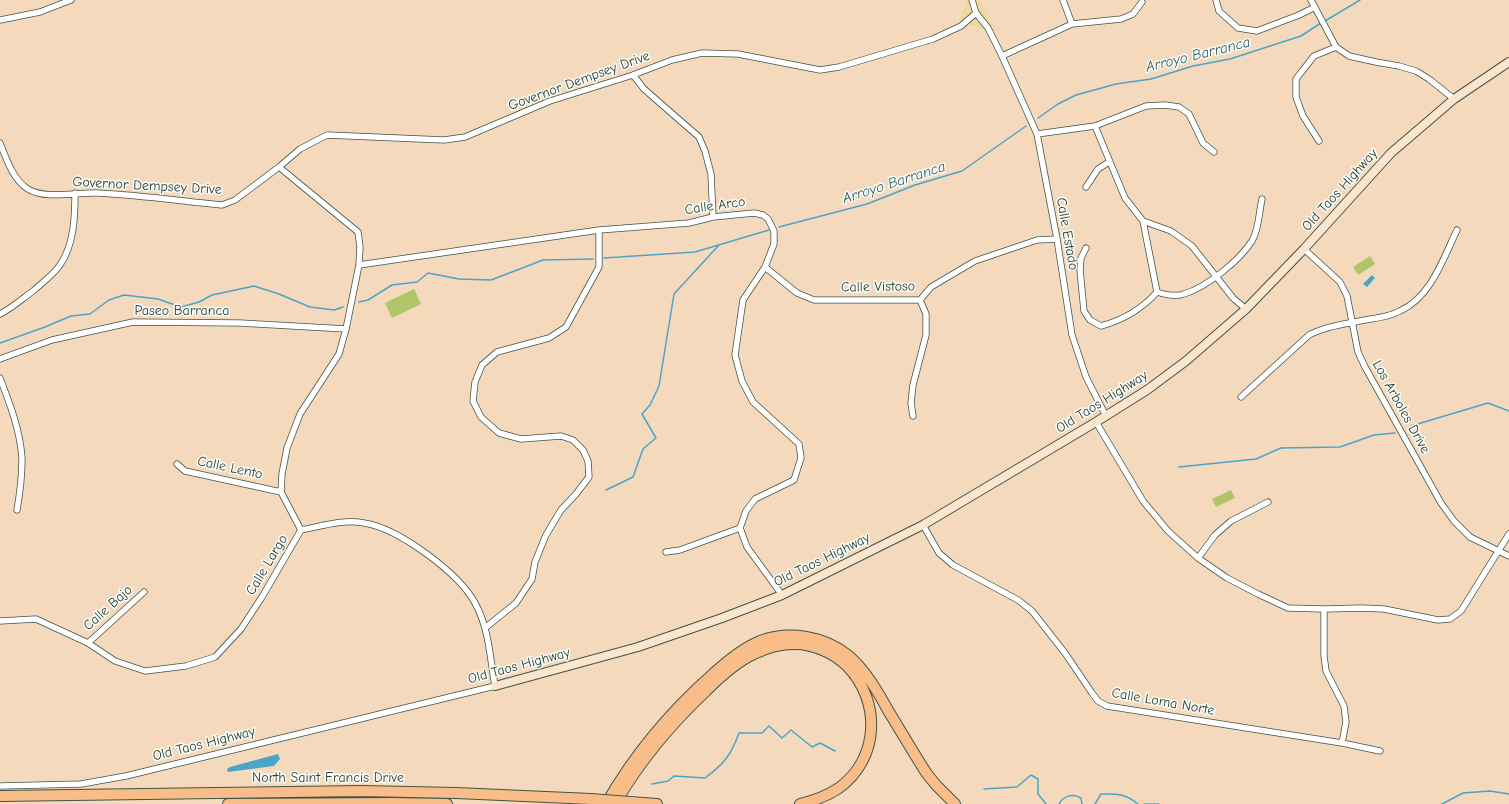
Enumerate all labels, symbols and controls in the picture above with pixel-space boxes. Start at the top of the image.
water label: Arroyo Barranca [1144,33,1252,77]
street label: Governor Dempsey Drive [506,48,652,114]
street label: Old Taos Highway [1299,145,1381,235]
water label: Arroyo Barranca [840,158,948,208]
street label: Governor Dempsey Drive [72,174,222,198]
street label: Calle Arco [684,193,746,219]
street label: Calle Estado [1052,196,1082,272]
street label: Calle Vistoso [841,278,915,296]
street label: Paseo Barranca [134,303,230,319]
street label: Los Arboles Drive [1368,358,1434,456]
street label: Old Taos Highway [1053,367,1151,437]
street label: Calle Lento [196,453,264,483]
street label: Old Taos Highway [771,529,873,591]
street label: Calle Largo [242,532,292,598]
street label: Calle Bajo [80,582,136,634]
street label: Old Taos Highway [466,644,572,688]
street label: Calle Loma Norte [1110,685,1216,719]
street label: Old Taos Highway [151,723,257,765]
street label: North Saint Francis Drive [252,770,404,786]

